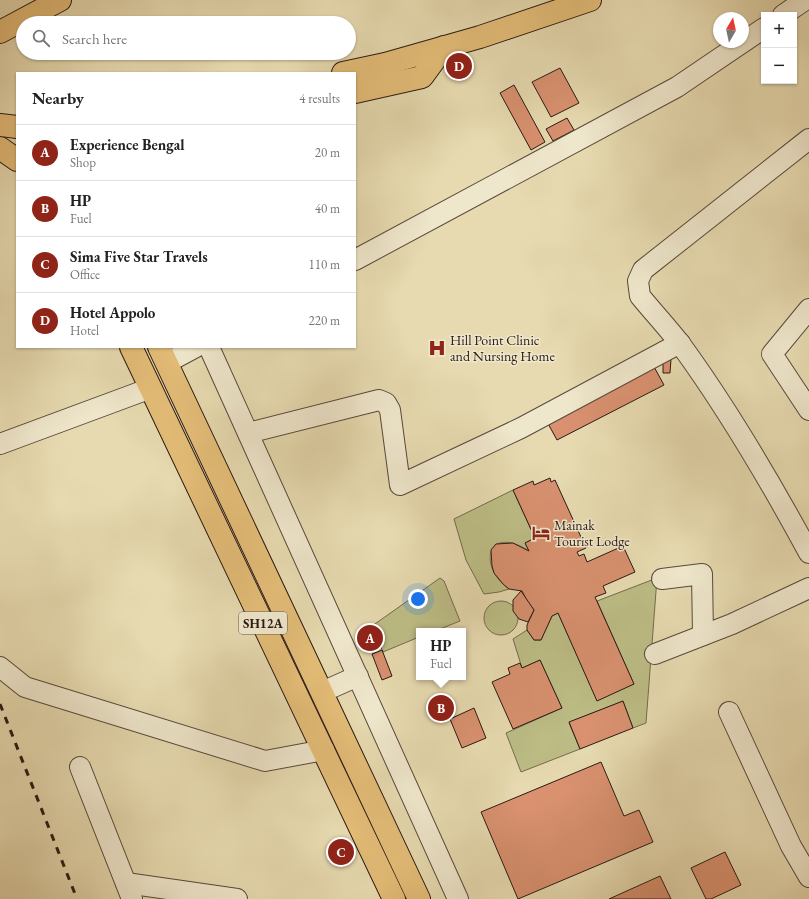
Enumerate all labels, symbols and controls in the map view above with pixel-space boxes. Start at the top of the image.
north arrow [713,12,749,48]
map controls [761,12,797,84]
button: + [761,12,797,48]
search box [16,16,356,60]
icon: search [30,27,52,49]
text: Search here [62,29,127,48]
button: − [761,48,797,84]
pin: D [446,51,472,81]
text: Nearby [32,87,84,109]
text: 4 results [299,90,340,107]
text: Experience Bengal [70,135,185,154]
text: A [40,144,50,161]
text: 20 m [315,144,340,161]
text: Shop [70,154,96,171]
text: HP [70,191,91,210]
text: B [41,200,49,217]
text: 40 m [315,200,340,217]
text: Fuel [70,210,92,227]
text: Sima Five Star Travels [70,247,208,266]
text: C [40,256,50,273]
text: 110 m [309,256,340,273]
text: Office [70,266,100,283]
text: Hotel Appolo [70,303,155,322]
text: D [40,312,50,329]
text: 220 m [309,312,340,329]
text: Hotel [70,322,99,339]
place label: Hill Point Clinic and Nursing Home [450,331,555,365]
hospital icon: Hill Point Clinic and Nursing Home [427,338,447,358]
place label: Mainak Tourist Lodge [554,516,630,550]
hotel icon: Mainak Tourist Lodge [531,523,551,543]
your location [408,589,428,609]
road number: SH12A [239,612,287,634]
pin: A [357,623,383,653]
popup [416,628,466,680]
text: HP [430,636,451,655]
text: Fuel [430,655,452,672]
pin: B [428,693,454,723]
pin: C [328,837,354,867]

